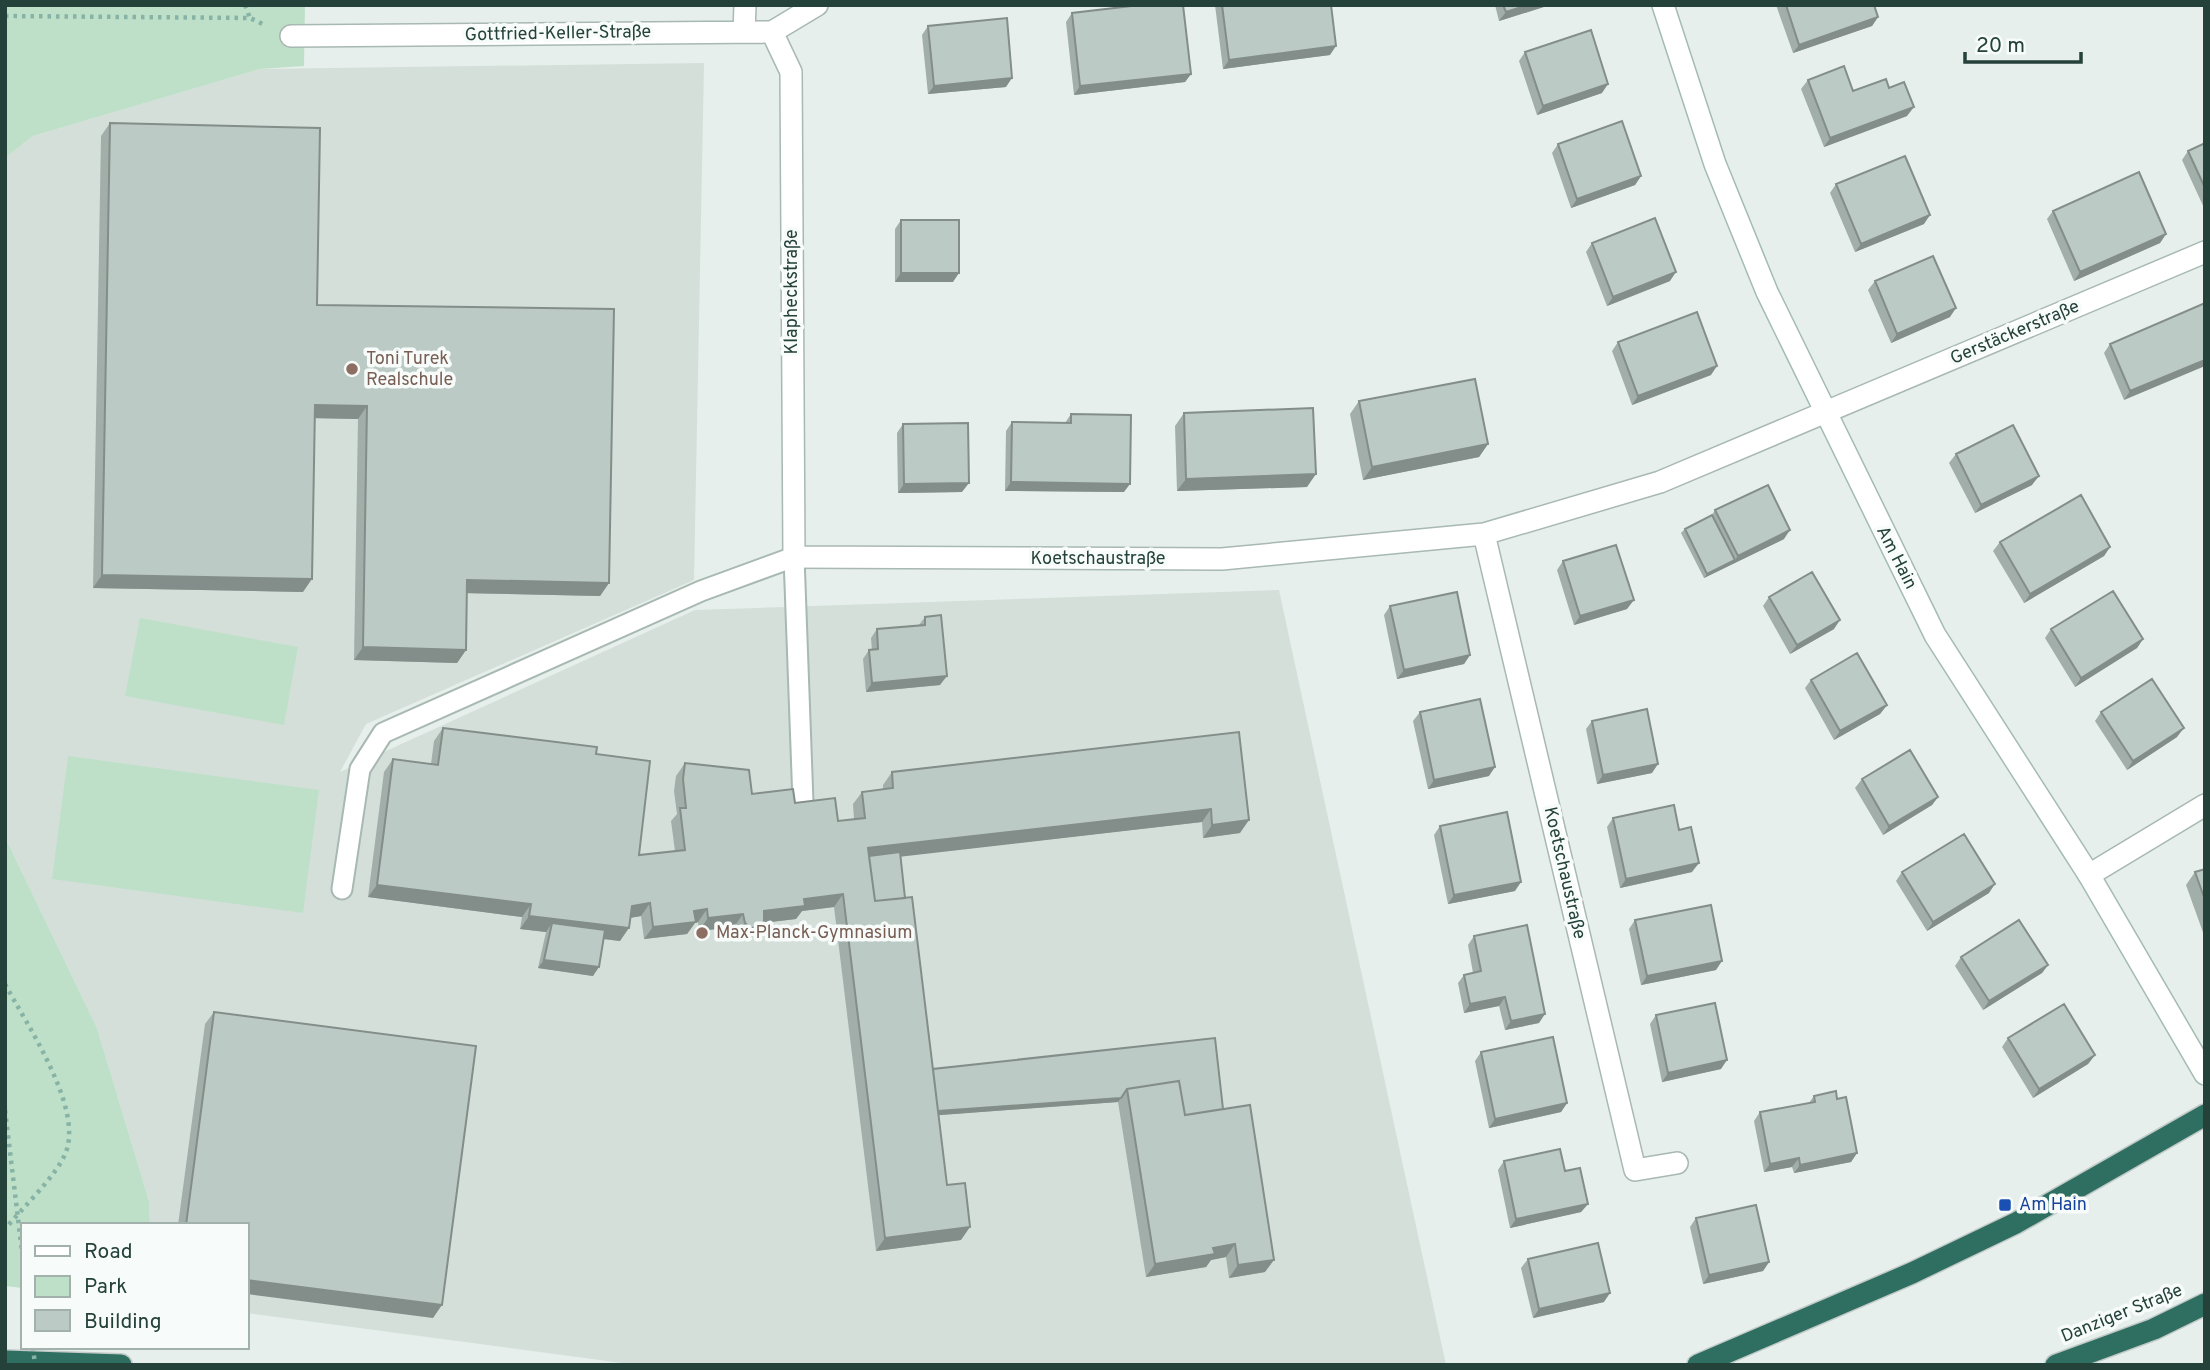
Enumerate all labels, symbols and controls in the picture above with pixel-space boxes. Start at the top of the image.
street label: Gottfried-Keller-Straße [465,21,651,47]
scale bar [1965,21,2080,65]
text: 20 m [1976,33,2025,60]
street label: Klapheckstraße [781,229,804,355]
street label: Gerstäckerstraße [1947,295,2083,371]
place label: Toni Turek Realschule [366,348,453,392]
marker: Toni Turek Realschule [344,361,360,377]
street label: Am Hain [1870,523,1922,593]
street label: Koetschaustraße [1030,548,1166,571]
street label: Koetschaustraße [1538,805,1590,941]
place label: Max-Planck-Gymnasium [716,922,912,945]
marker: Max-Planck-Gymnasium [694,925,710,941]
place label: Am Hain [2019,1194,2087,1217]
marker: Am Hain [1997,1197,2013,1213]
legend [21,1223,248,1349]
text: Road [84,1239,133,1266]
text: Park [84,1274,127,1301]
street label: Danziger Straße [2058,1279,2186,1349]
text: Building [84,1309,162,1336]

